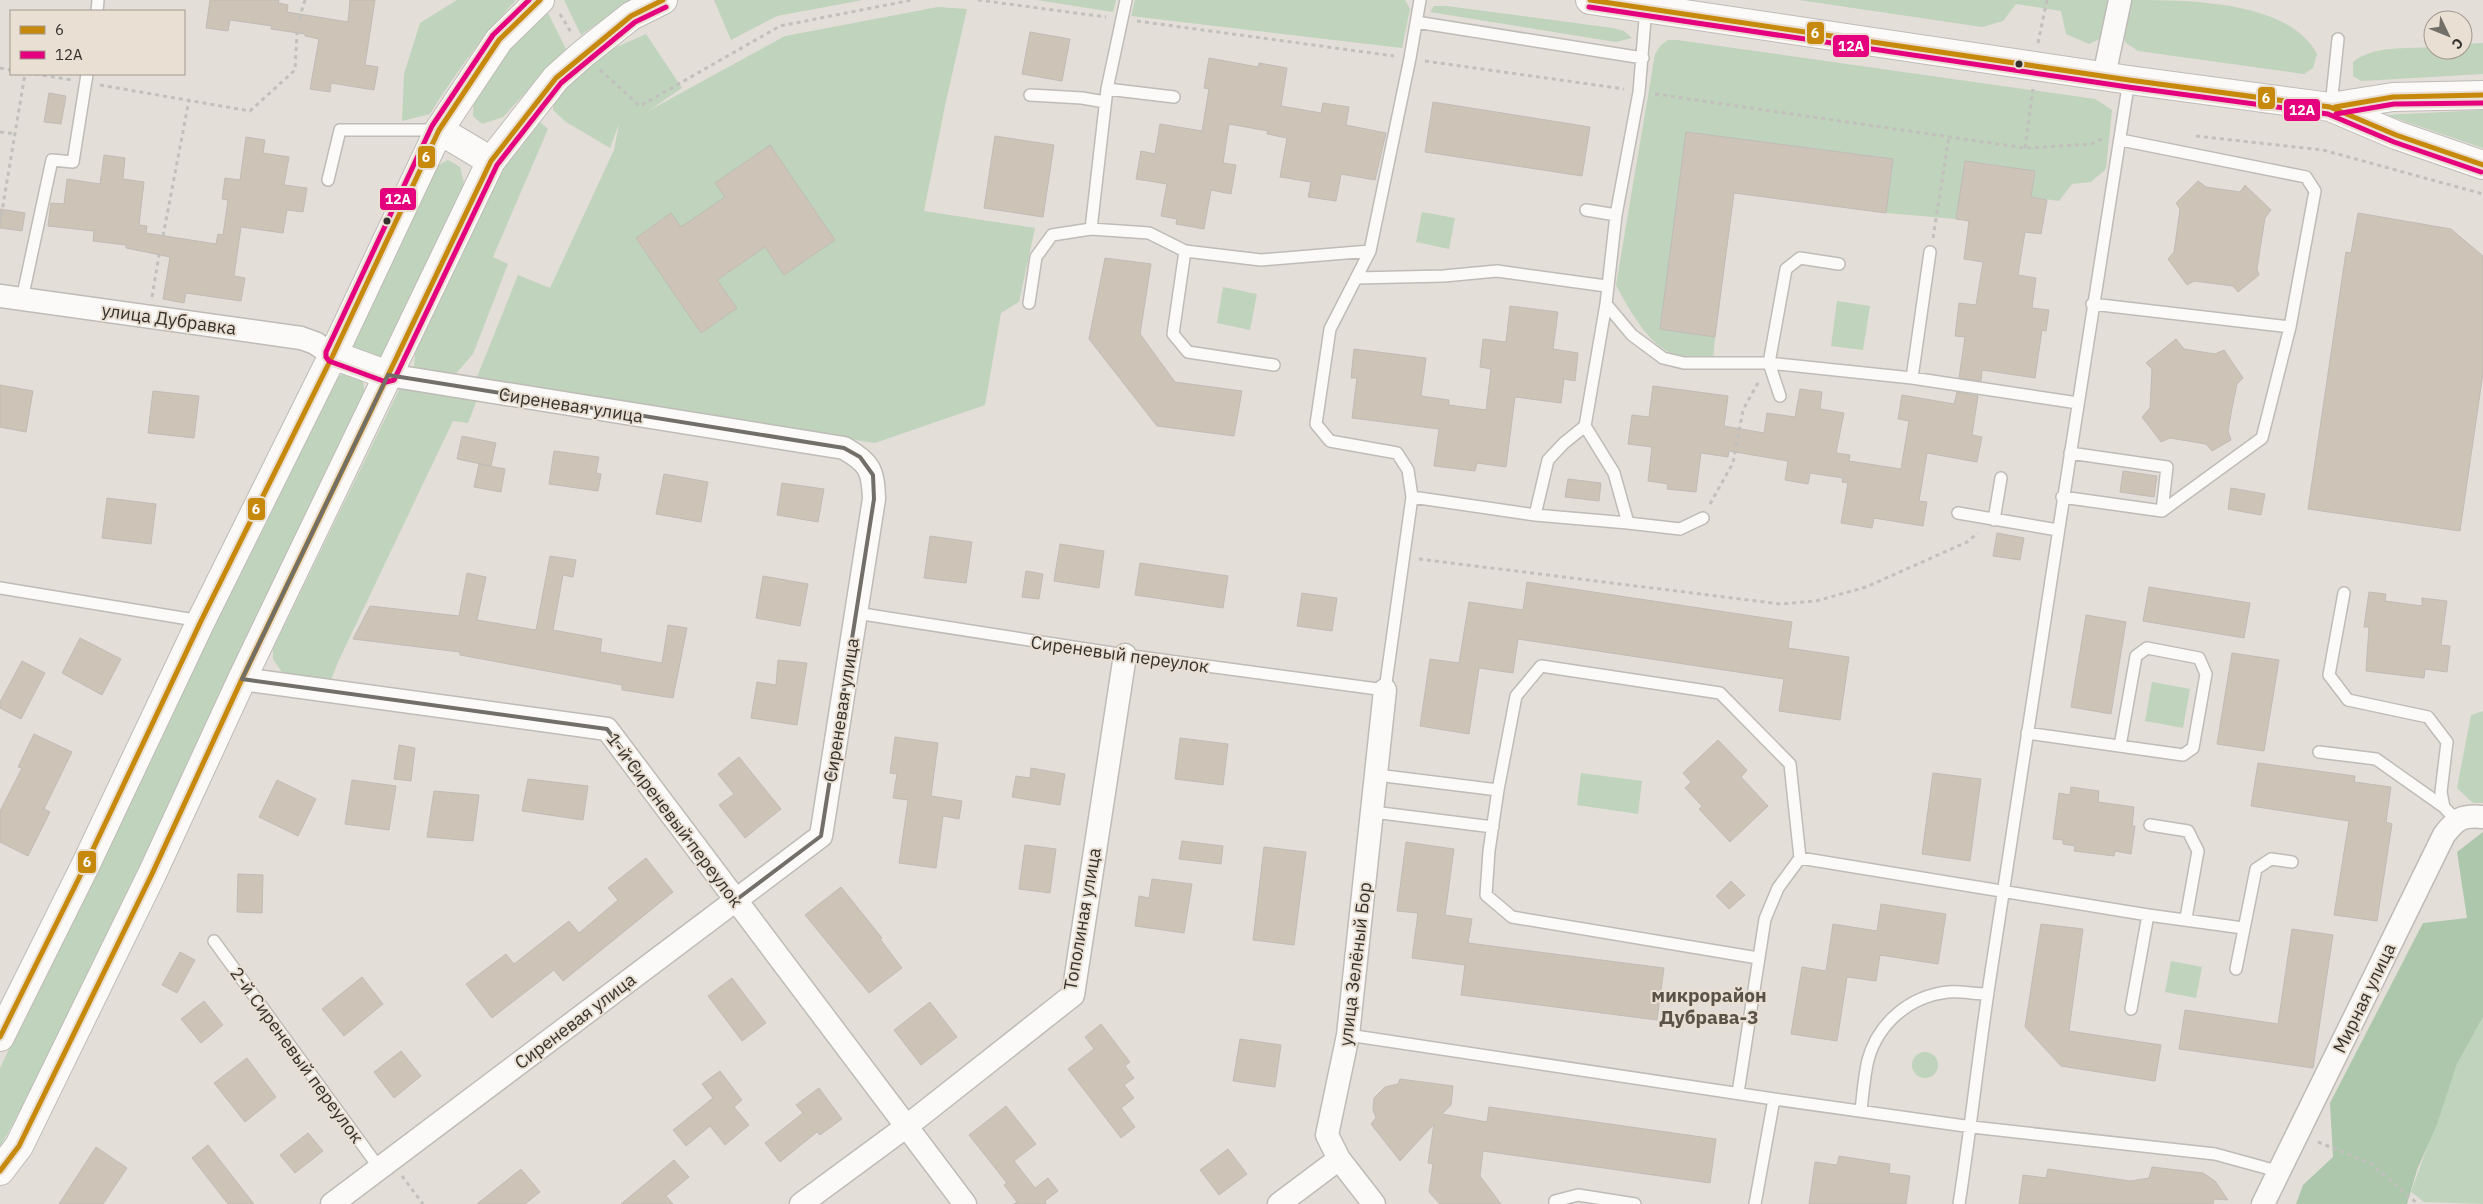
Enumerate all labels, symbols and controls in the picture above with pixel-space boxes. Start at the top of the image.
legend [10,10,185,75]
north arrow [2423,10,2473,60]
text: 6 [55,20,64,39]
line badge: 6 [1806,21,1825,45]
text: 6 [1811,24,1819,42]
line badge: 12А [1832,34,1870,58]
text: С [2448,34,2467,53]
text: 12А [1838,37,1865,55]
text: 12А [55,45,83,64]
unlabelled marker [2014,59,2024,69]
line badge: 6 [2257,86,2276,110]
text: 6 [2262,89,2270,107]
line badge: 12А [2283,98,2321,122]
text: 12А [2289,101,2316,119]
line badge: 6 [417,145,436,169]
text: 6 [422,148,430,166]
line badge: 12А [379,187,417,211]
text: 12А [385,190,412,208]
unlabelled marker [382,216,392,226]
street label: улица Дубравка [100,298,238,340]
street label: Сиреневая улица [497,382,645,428]
line badge: 6 [247,497,266,521]
text: 6 [252,500,260,518]
street label: Сиреневый переулок [1029,630,1211,678]
street label: Сиреневая улица [818,636,864,784]
street label: 1-й Сиреневый переулок [602,728,748,912]
street label: Тополиная улица [1058,846,1106,992]
line badge: 6 [77,850,97,874]
text: 6 [83,853,91,871]
street label: улица Зелёный Бор [1334,881,1376,1047]
street label: Мирная улица [2327,939,2401,1057]
street label: 2-й Сиреневый переулок [225,962,369,1148]
street label: Сиреневая улица [510,968,640,1074]
district label: микрорайон Дубрава-3 [1651,983,1767,1029]

